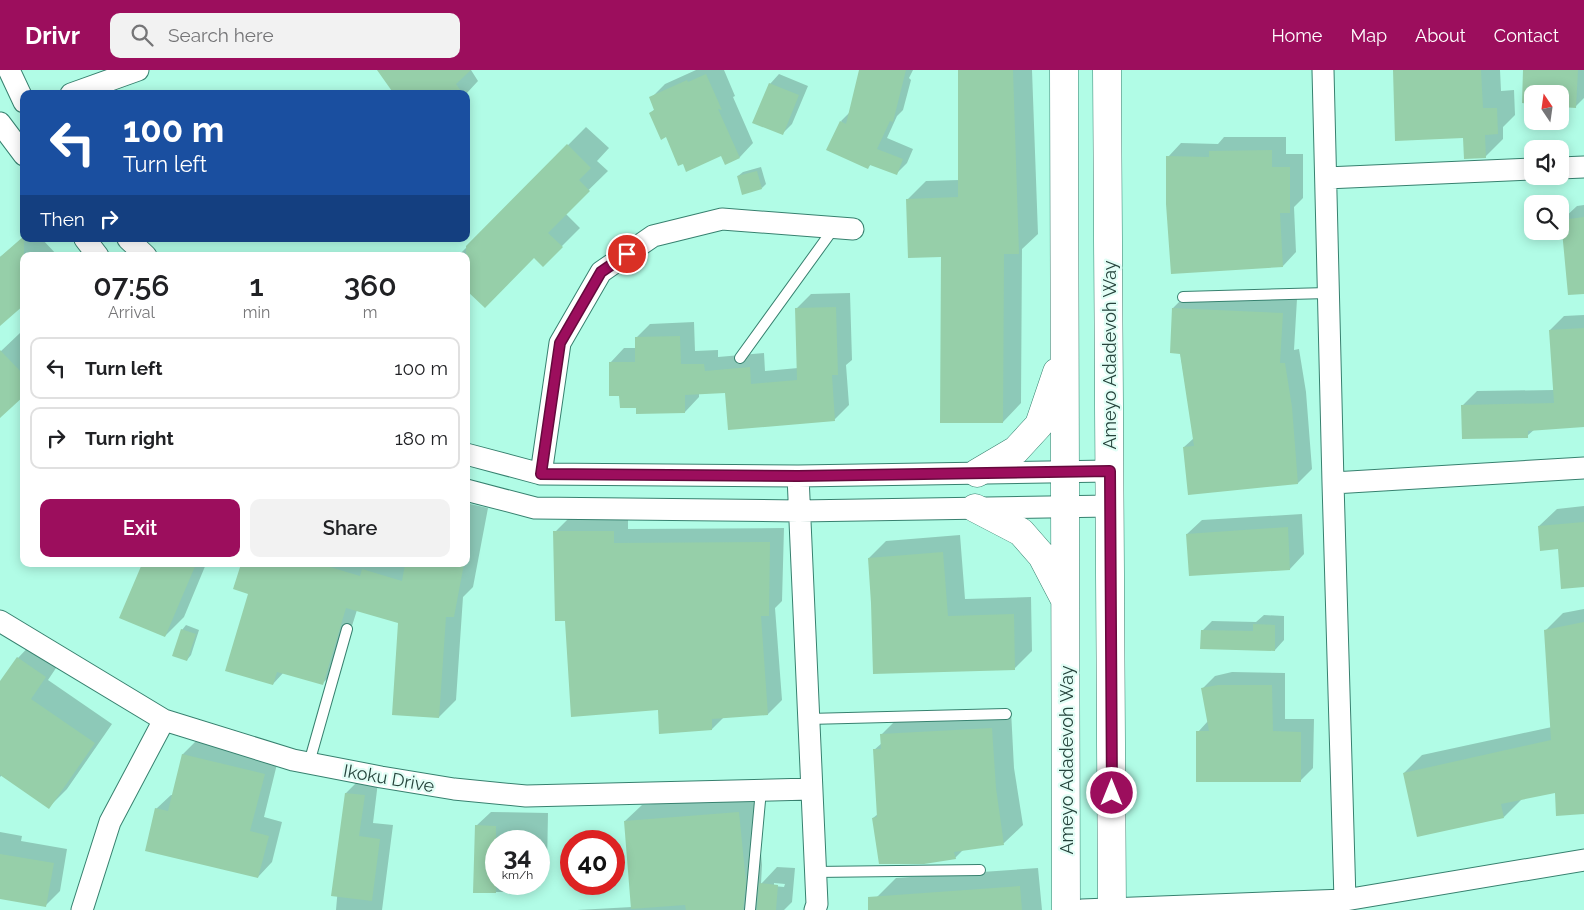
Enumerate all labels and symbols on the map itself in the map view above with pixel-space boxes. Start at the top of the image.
north arrow [1524,85,1569,130]
pin [606,233,648,275]
street label: Ameyo Adadevoh Way [1099,260,1120,450]
street label: Ameyo Adadevoh Way [1056,665,1077,855]
street label: Ikoku Drive [342,760,437,796]
position arrow [1085,766,1137,818]
speed limit sign: 40 [560,830,625,895]

